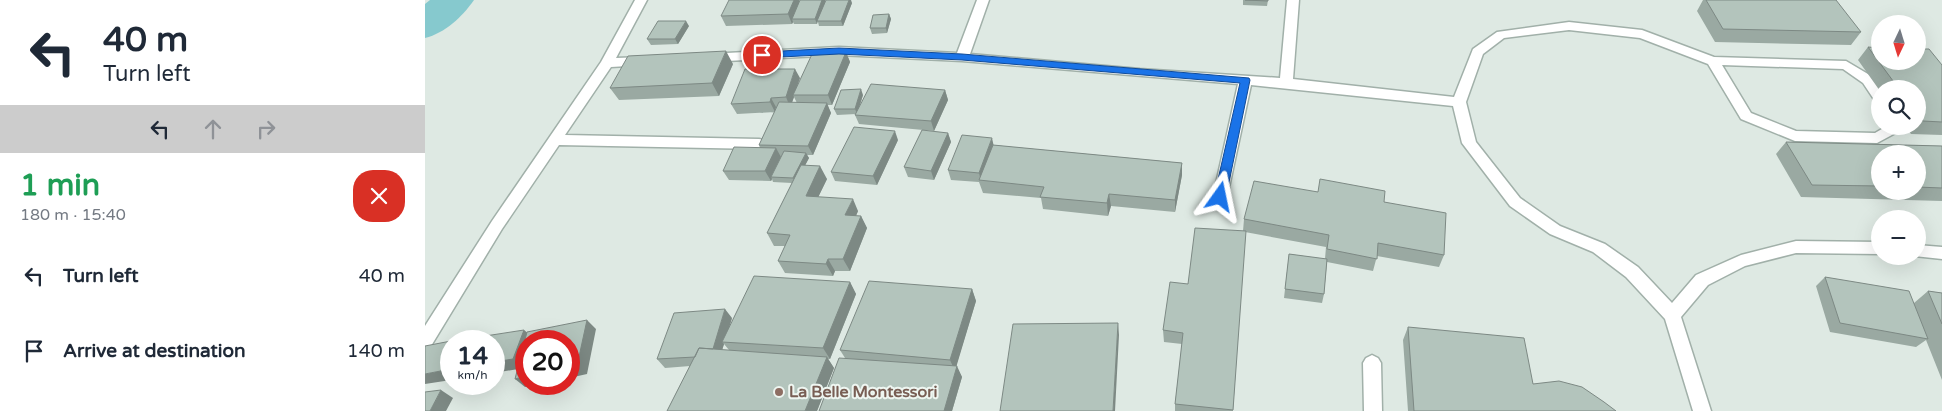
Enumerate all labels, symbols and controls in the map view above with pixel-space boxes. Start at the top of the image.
north arrow [1871,15,1926,70]
map controls [1871,15,1926,265]
text: 40 m [103,19,188,61]
icon: left [20,20,85,85]
pin [741,34,783,76]
icon: arrive [748,41,776,69]
text: Turn left [103,61,191,87]
button: search [1871,80,1926,135]
icon: left [146,115,174,143]
icon: ahead [199,115,227,143]
icon: right [252,115,280,143]
button: + [1871,145,1926,200]
text: 1 min [20,167,100,204]
button: close [353,170,405,222]
position arrow [1193,170,1245,222]
text: 180 m · 15:40 [20,205,126,225]
button: − [1871,210,1926,265]
icon: left [20,262,48,290]
text: Turn left [63,265,139,287]
text: 40 m [359,265,405,287]
speed limit sign: 20 [515,330,580,395]
icon: arrive [20,337,48,365]
text: Arrive at destination [63,340,246,362]
text: 140 m [347,340,405,362]
text: 14 [457,341,488,371]
text: km/h [457,368,488,382]
place label: La Belle Montessori [789,382,937,402]
marker: La Belle Montessori [773,386,785,398]

